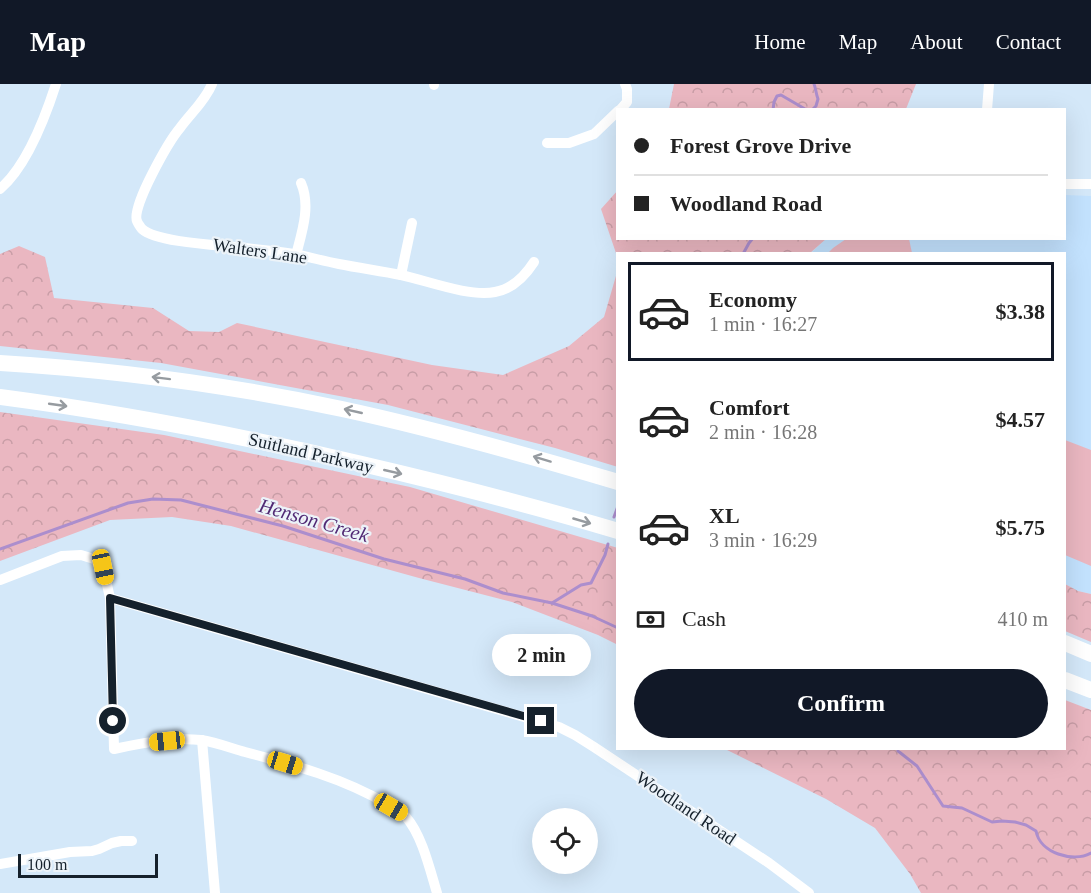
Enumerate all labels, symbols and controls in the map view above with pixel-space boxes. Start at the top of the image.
text: Map [30,26,86,57]
text: Home [754,30,806,54]
text: Map [839,30,877,54]
text: About [910,30,963,54]
text: Contact [996,30,1061,54]
text: Forest Grove Drive [670,133,851,158]
text: Woodland Road [670,191,822,216]
street label: Walters Lane [212,234,308,268]
icon: car [637,285,691,339]
text: Economy [709,287,797,312]
text: $3.38 [996,299,1045,324]
text: 1 min · 16:27 [709,313,817,335]
one-way arrow [151,373,171,384]
icon: car [637,393,691,447]
text: Comfort [709,395,790,420]
one-way arrow [48,399,67,410]
one-way arrow [344,405,363,417]
text: $4.57 [996,407,1045,432]
text: 2 min · 16:28 [709,421,817,443]
street label: Suitland Parkway [247,429,375,477]
one-way arrow [533,453,552,464]
one-way arrow [383,466,402,478]
water label: Henson Creek [256,494,372,546]
icon: car [637,501,691,555]
text: XL [709,503,740,528]
one-way arrow [572,515,591,527]
text: $5.75 [996,515,1045,540]
text: 3 min · 16:29 [709,529,817,551]
car [90,548,116,586]
icon: cash [634,603,667,636]
text: Cash [682,606,726,631]
text: 410 m [997,608,1048,630]
callout: 2 min [492,634,590,676]
text: 2 min [517,644,566,666]
button: Confirm [634,669,1048,738]
route start [99,707,126,734]
route end [527,707,554,734]
car [148,730,186,752]
car [265,749,305,777]
street label: Woodland Road [632,767,740,849]
car [371,790,411,824]
map controls [532,808,598,874]
button: locate [532,808,598,874]
scale bar [18,851,158,878]
text: 100 m [27,856,67,873]

